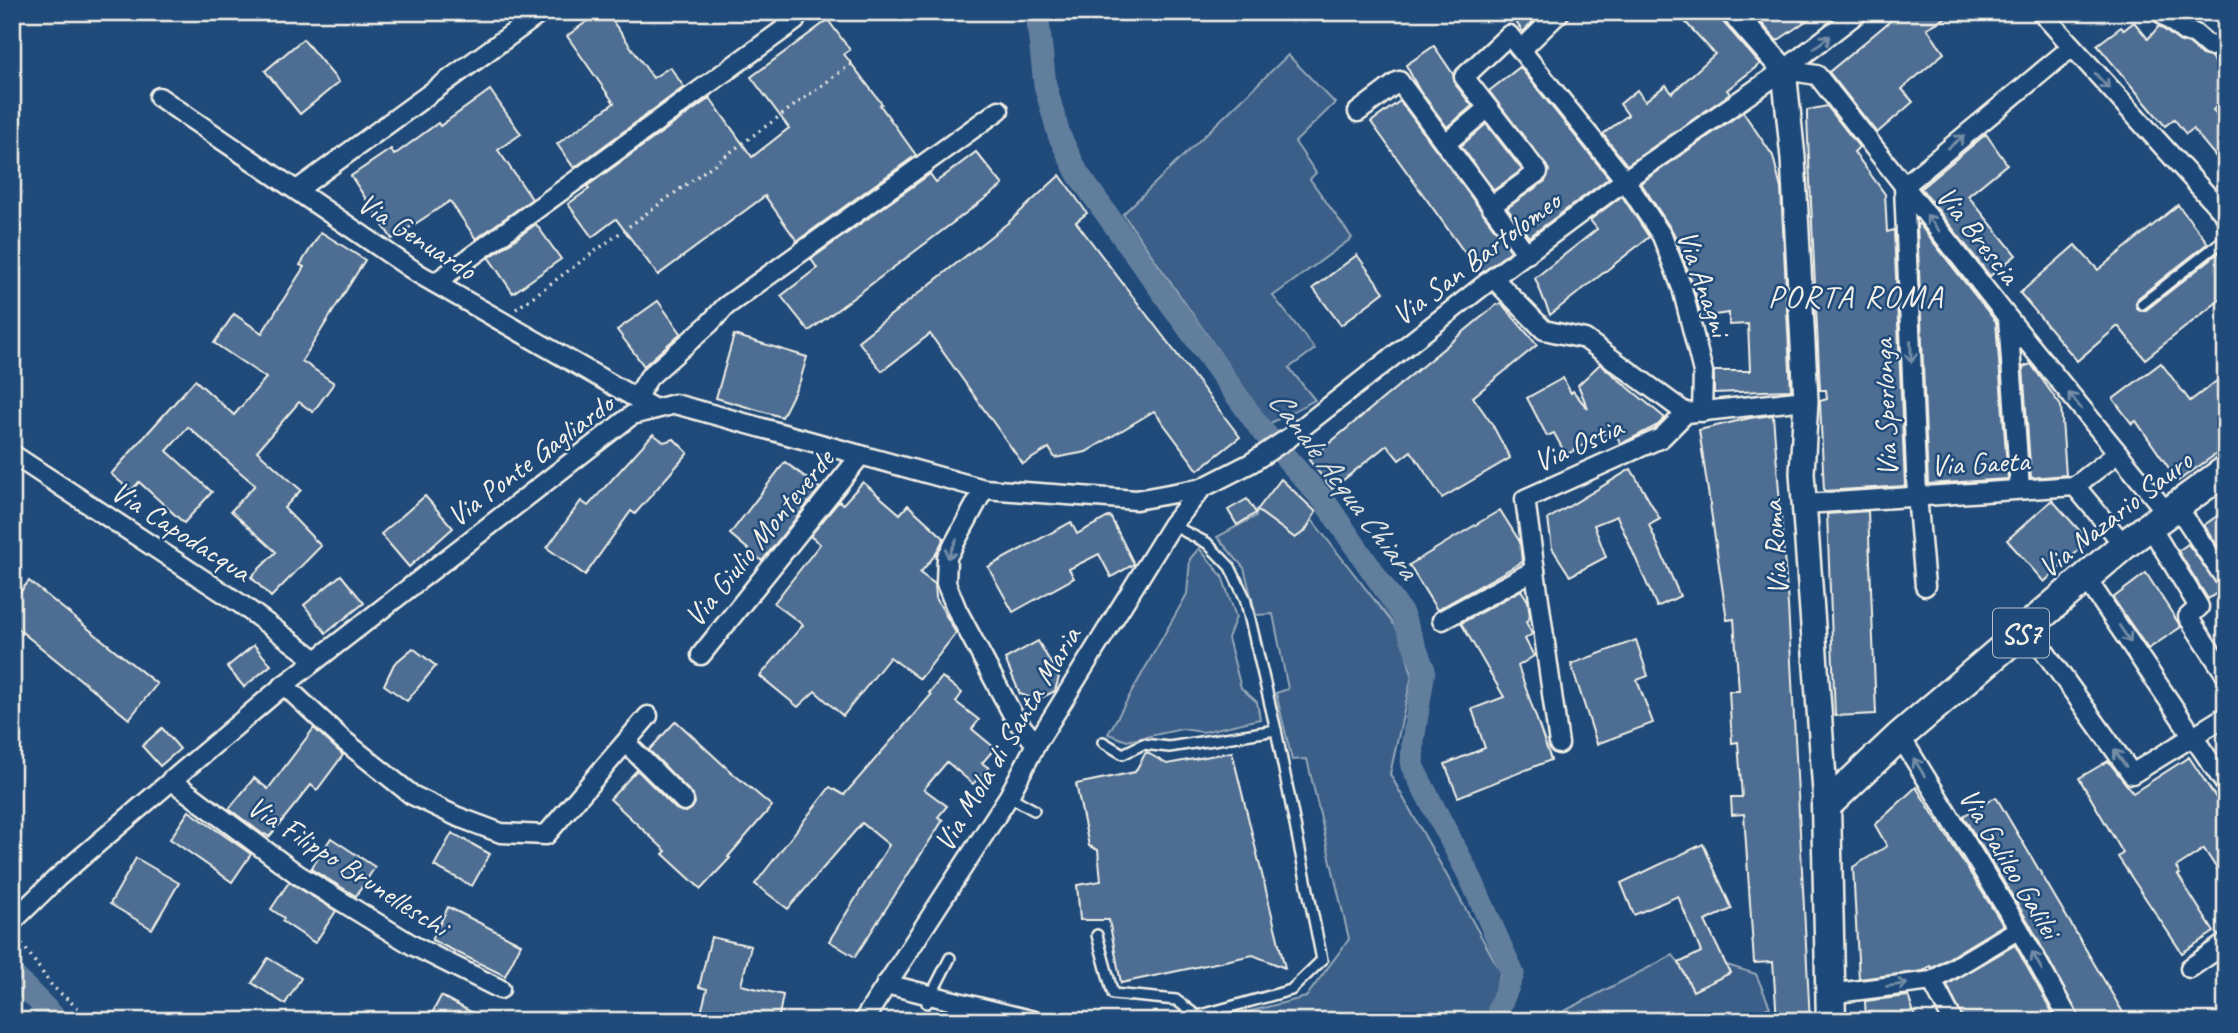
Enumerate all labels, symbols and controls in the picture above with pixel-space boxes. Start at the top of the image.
one-way arrow [1812,34,1831,49]
one-way arrow [2094,72,2111,89]
one-way arrow [1947,135,1965,150]
street label: Via Brescia [1928,178,2029,293]
street label: Via San Bartolomeo [1384,180,1571,334]
street label: Via Genuardo [351,184,485,289]
one-way arrow [1926,214,1941,233]
street label: Via Anagni [1668,225,1741,344]
district label: PORTA ROMA [1768,276,1944,317]
street label: Via Sperlonga [1864,336,1906,478]
one-way arrow [1904,340,1917,363]
water label: Canale Acqua Chiara [1259,382,1430,589]
street label: Via Ponte Gagliardo [439,383,624,535]
one-way arrow [2068,392,2083,410]
street label: Via Ostia [1527,407,1630,480]
street label: Via Giulio Monteverde [676,440,844,634]
street label: Via Gaeta [1930,441,2032,485]
street label: Via Nazario Sauro [2030,441,2201,586]
street label: Via Capodacqua [104,472,260,591]
street label: Via Roma [1753,497,1797,597]
one-way arrow [945,538,958,559]
road number: SS7 [1993,608,2049,658]
street label: Via Mola di Santa Maria [925,618,1090,858]
one-way arrow [2118,624,2132,643]
one-way arrow [2113,749,2128,768]
one-way arrow [1912,757,1926,777]
street label: Via Galileo Galilei [1950,781,2072,948]
street label: Via Filippo Brunelleschi [240,787,458,947]
one-way arrow [2030,952,2044,972]
one-way arrow [1885,979,1908,992]

